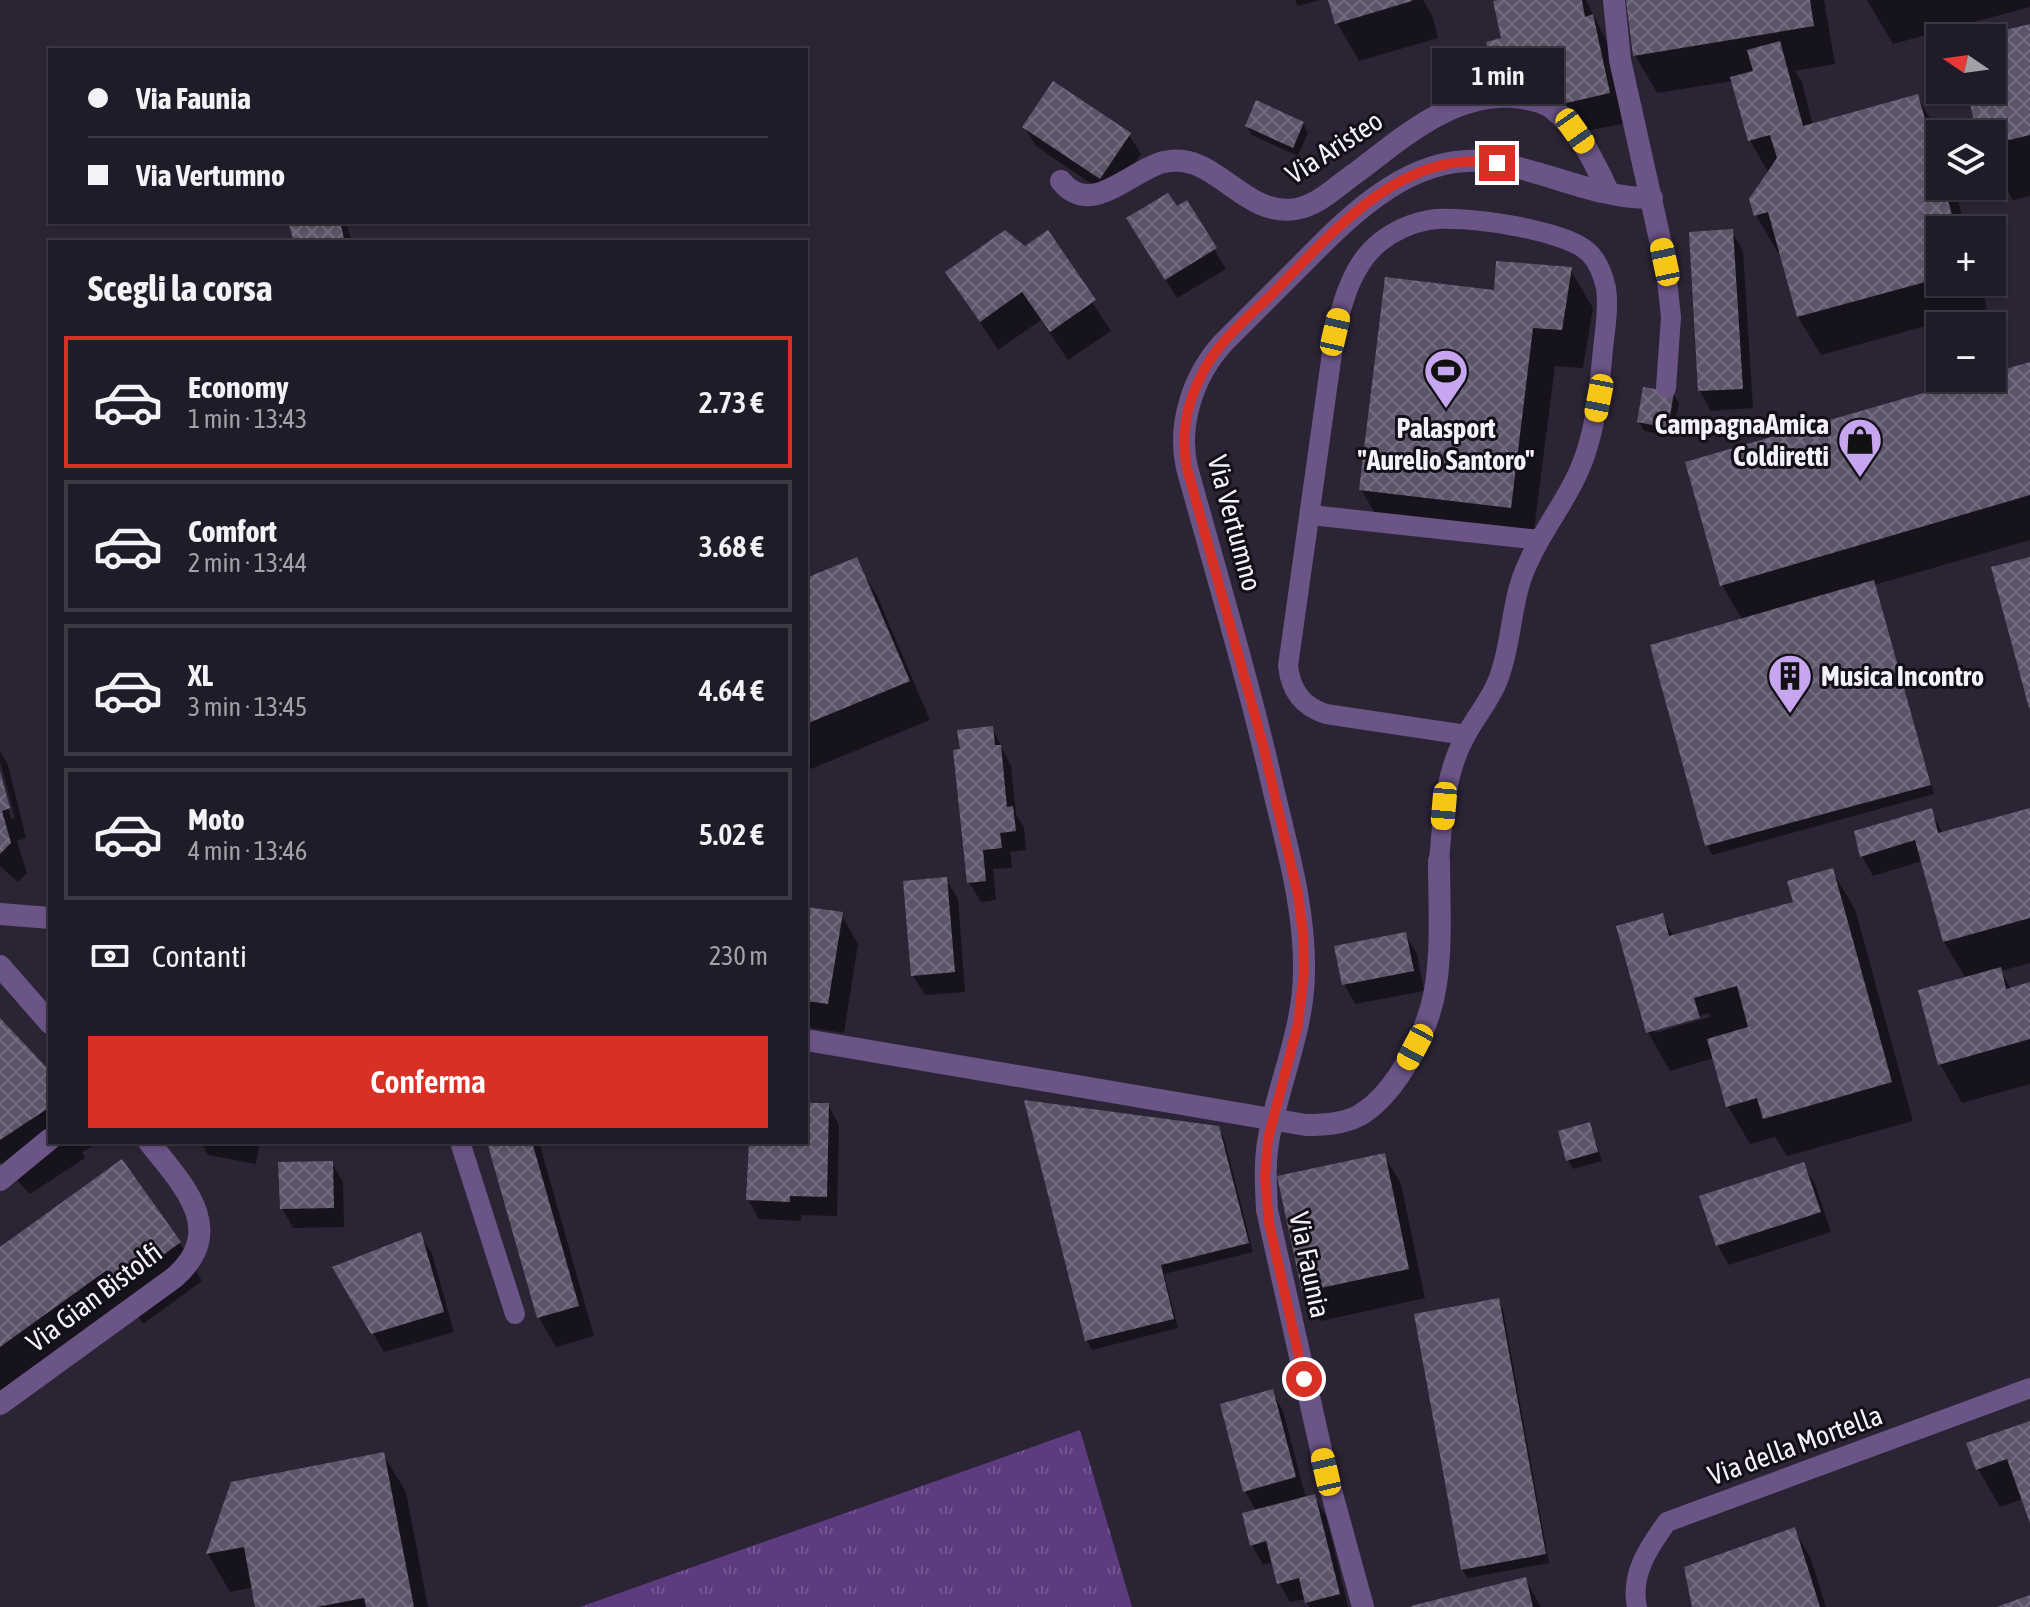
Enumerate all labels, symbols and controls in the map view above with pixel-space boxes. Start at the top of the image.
north arrow [1926,24,2006,104]
map controls [1926,24,2006,392]
callout: 1 min [1431,47,1563,103]
text: 1 min [1471,61,1525,91]
text: Via Faunia [136,81,251,115]
street label: Via Aristeo [1280,104,1388,190]
car [1551,104,1599,158]
button: layers [1926,120,2006,200]
route end [1479,145,1515,181]
text: Via Vertumno [136,158,285,192]
button: + [1926,216,2006,296]
car [1648,236,1682,288]
text: Scegli la corsa [88,267,273,309]
car [1318,306,1352,358]
button: − [1926,312,2006,392]
sports icon: Palasport "Aurelio Santoro" [1422,347,1470,410]
icon: car [92,366,164,438]
text: Economy [188,370,289,404]
car [1583,372,1615,424]
text: 2.73 € [699,385,764,419]
text: 1 min · 13:43 [188,404,307,434]
place label: CampagnaAmica Coldiretti [1655,408,1829,472]
place label: Palasport "Aurelio Santoro" [1358,412,1534,476]
shop icon: CampagnaAmica Coldiretti [1836,416,1884,479]
street label: Via Vertumno [1202,452,1268,594]
icon: car [92,510,164,582]
text: Comfort [188,514,277,548]
text: 3.68 € [699,529,764,563]
text: 2 min · 13:44 [188,548,307,578]
building icon: Musica Incontro [1766,652,1814,715]
icon: car [92,654,164,726]
text: XL [188,658,213,692]
place label: Musica Incontro [1821,660,1984,692]
text: 4.64 € [699,673,764,707]
text: 3 min · 13:45 [188,692,307,722]
car [1430,781,1458,831]
icon: car [92,798,164,870]
text: Moto [188,802,245,836]
text: 5.02 € [699,817,764,851]
text: 4 min · 13:46 [188,836,307,866]
icon: cash [88,934,132,978]
text: Contanti [152,939,247,973]
text: 230 m [709,941,768,971]
car [1393,1020,1437,1074]
button: Conferma [88,1036,768,1128]
street label: Via Faunia [1283,1209,1337,1321]
street label: Via Gian Bistolfi [20,1236,168,1358]
route start [1286,1361,1322,1397]
street label: Via della Mortella [1704,1399,1886,1491]
car [1309,1446,1343,1498]

